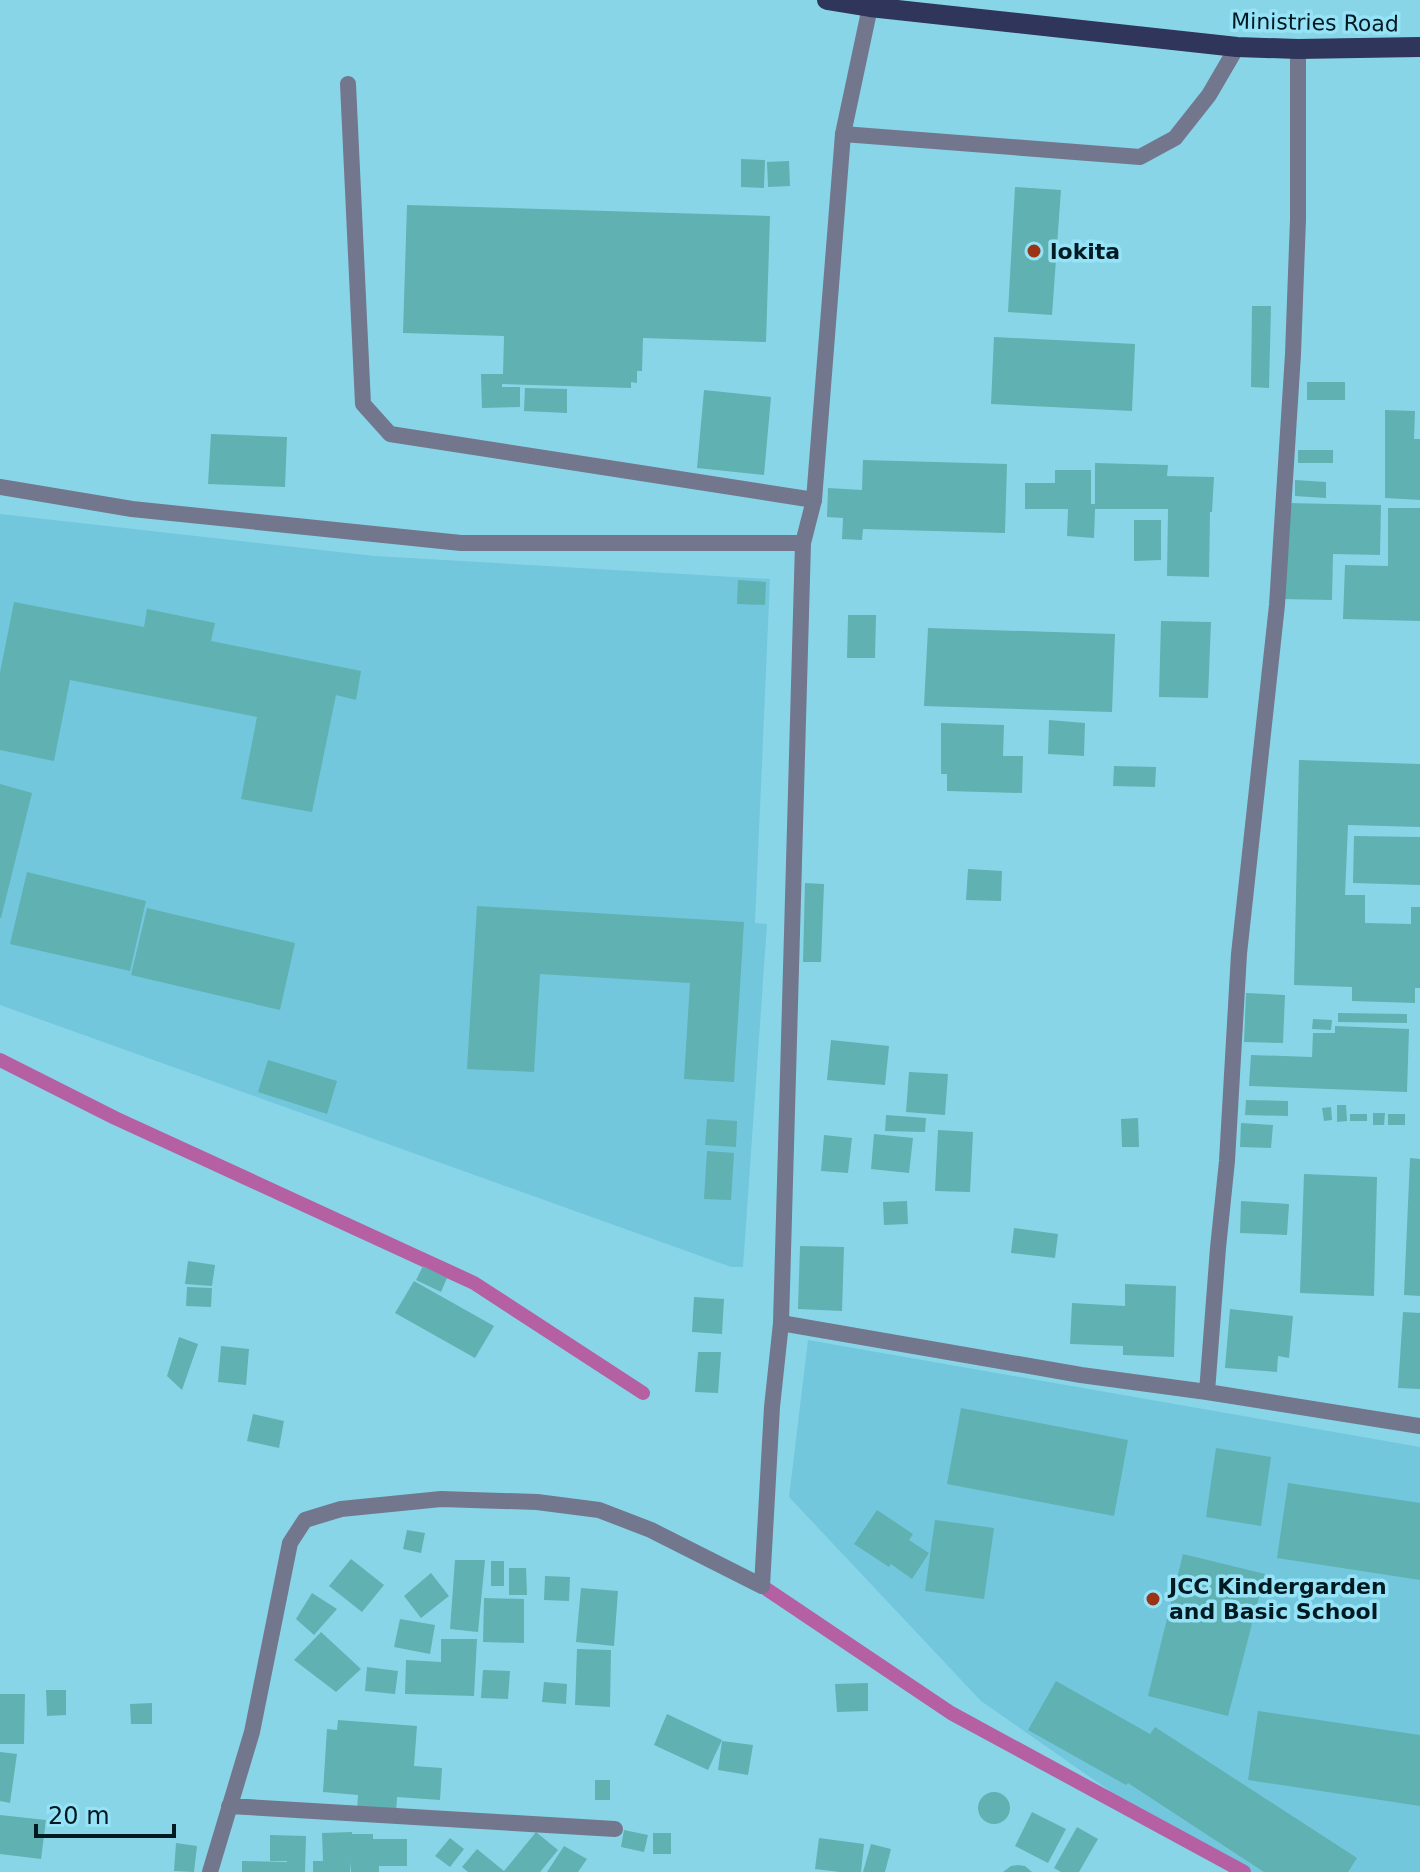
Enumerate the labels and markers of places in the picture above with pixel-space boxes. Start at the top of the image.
place label: lokita [1050,239,1120,264]
marker: lokita [1025,242,1043,260]
place label: JCC Kindergarden and Basic School [1167,1574,1387,1624]
marker: JCC Kindergarden and Basic School [1144,1590,1162,1608]

